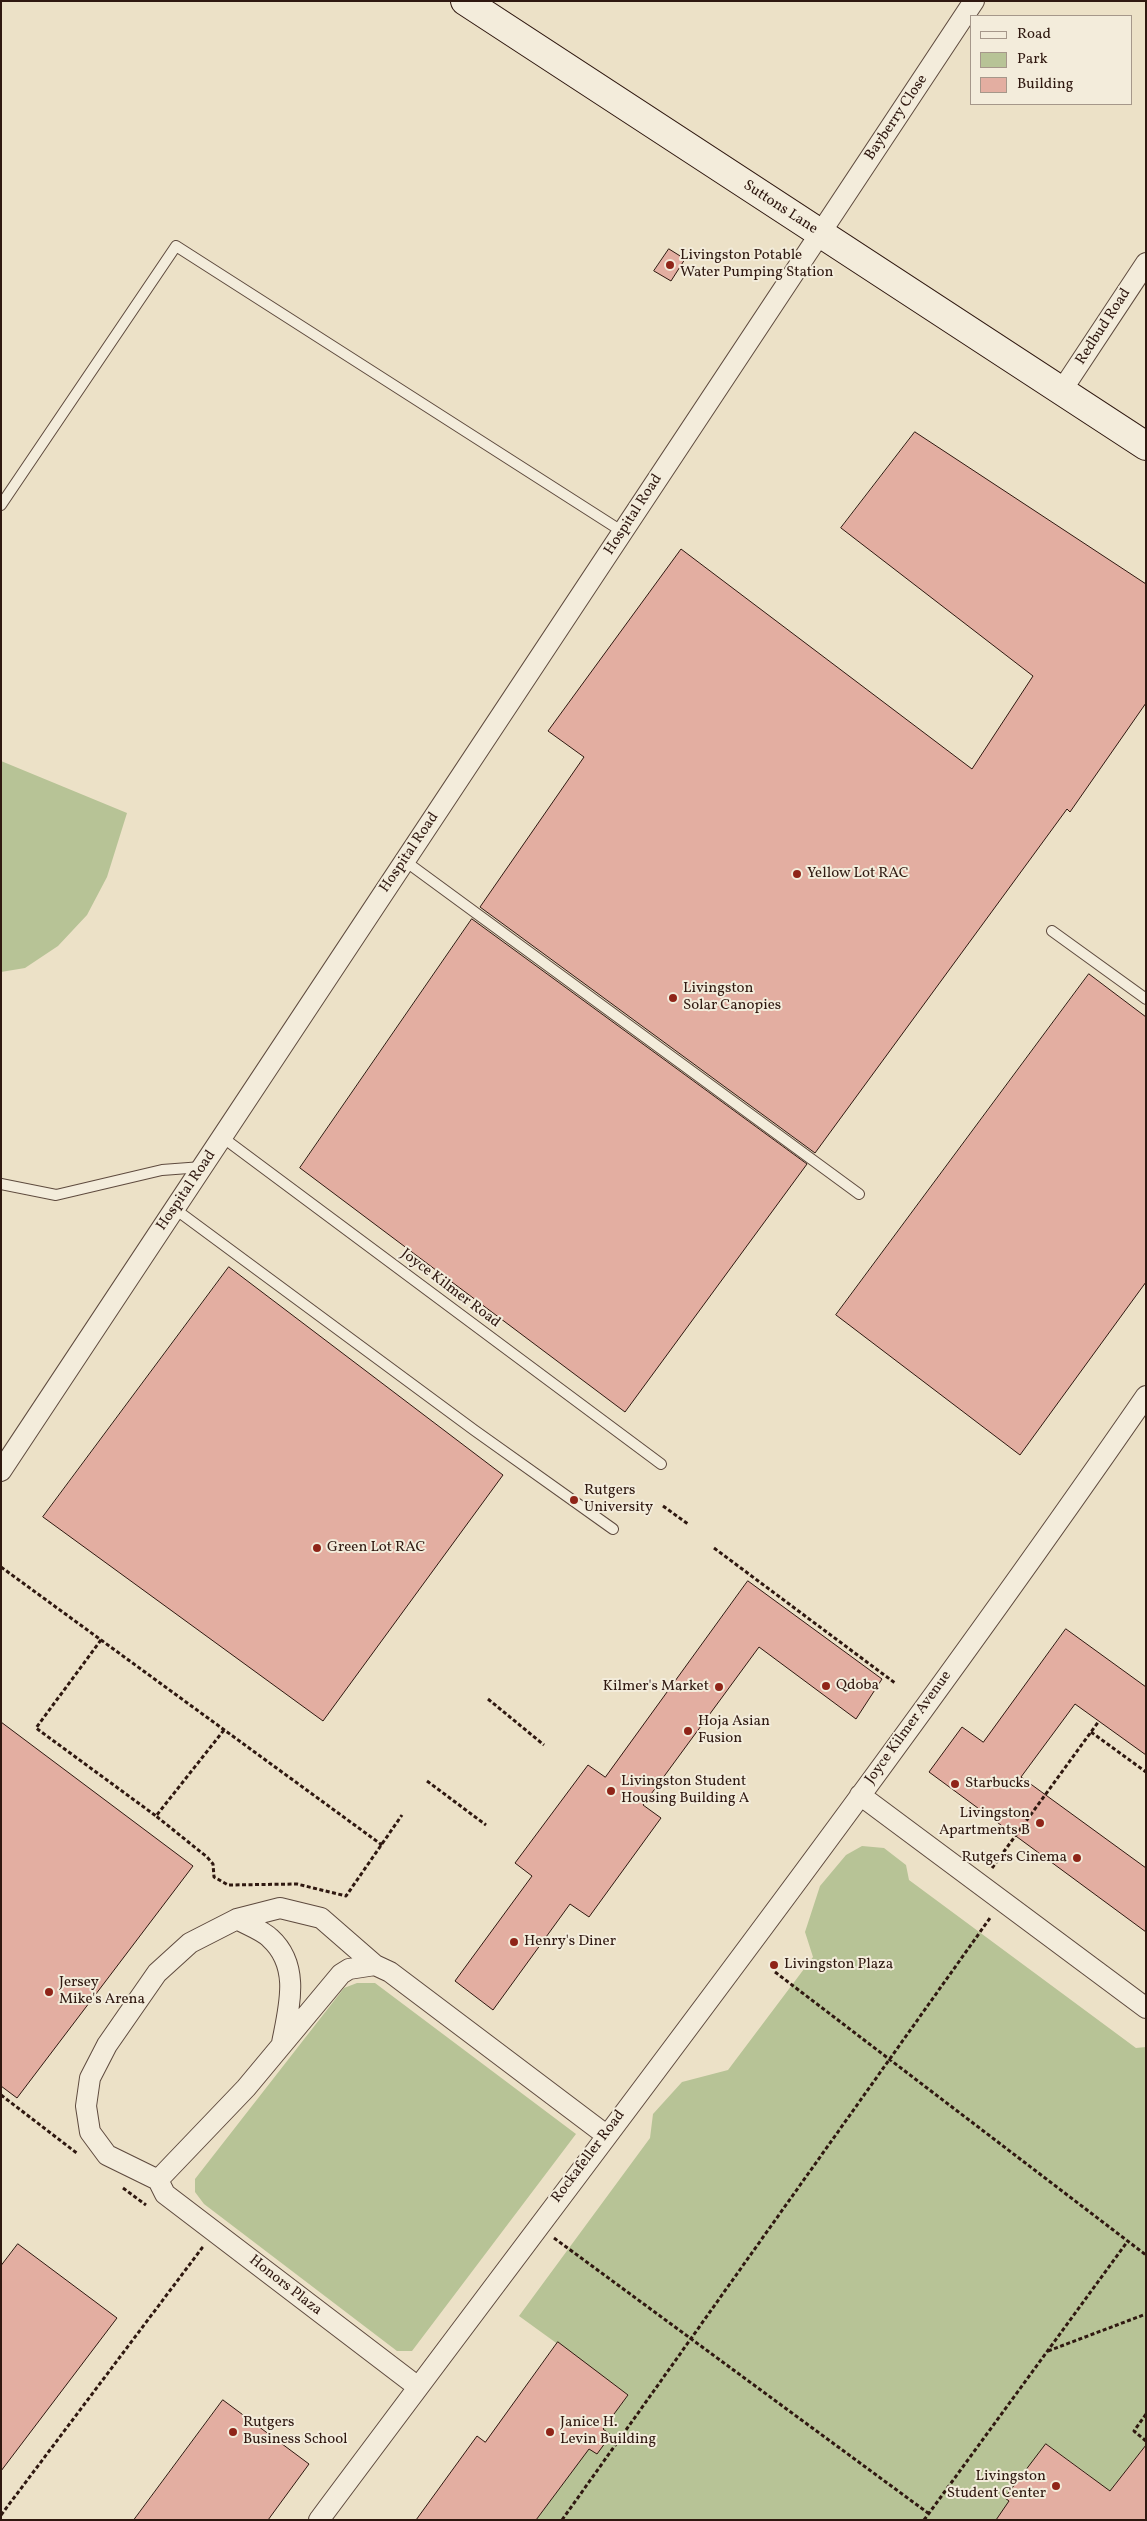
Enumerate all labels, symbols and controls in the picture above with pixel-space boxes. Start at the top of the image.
legend [970,15,1132,105]
text: Road [1017,24,1051,45]
text: Park [1017,49,1048,70]
street label: Bayberry Close [862,72,932,164]
text: Building [1017,74,1073,95]
street label: Suttons Lane [739,177,821,239]
place label: Livingston Potable Water Pumping Station [680,247,833,282]
marker: Livingston Potable Water Pumping Station [664,259,676,271]
street label: Redbud Road [1073,285,1135,369]
street label: Hospital Road [601,471,667,559]
street label: Hospital Road [377,809,443,897]
place label: Yellow Lot RAC [807,865,909,883]
marker: Yellow Lot RAC [791,868,803,880]
place label: Livingston Solar Canopies [683,980,781,1015]
marker: Livingston Solar Canopies [667,992,679,1004]
street label: Hospital Road [154,1147,220,1235]
street label: Joyce Kilmer Road [397,1246,503,1332]
place label: Rutgers University [584,1482,653,1517]
marker: Rutgers University [568,1494,580,1506]
place label: Green Lot RAC [327,1539,425,1557]
marker: Green Lot RAC [311,1542,323,1554]
street label: Joyce Kilmer Avenue [862,1668,956,1788]
place label: Qdoba [836,1677,879,1695]
place label: Kilmer's Market [603,1678,709,1696]
marker: Qdoba [820,1680,832,1692]
marker: Kilmer's Market [713,1681,725,1693]
place label: Hoja Asian Fusion [698,1713,770,1748]
marker: Hoja Asian Fusion [682,1725,694,1737]
place label: Livingston Student Housing Building A [621,1773,749,1808]
place label: Starbucks [965,1775,1030,1793]
marker: Starbucks [949,1778,961,1790]
marker: Livingston Student Housing Building A [605,1785,617,1797]
place label: Livingston Apartments B [939,1805,1030,1840]
marker: Livingston Apartments B [1034,1817,1046,1829]
place label: Rutgers Cinema [961,1849,1067,1867]
marker: Rutgers Cinema [1071,1852,1083,1864]
place label: Henry's Diner [524,1933,616,1951]
marker: Henry's Diner [508,1936,520,1948]
place label: Livingston Plaza [784,1956,893,1974]
marker: Livingston Plaza [768,1959,780,1971]
place label: Jersey Mike's Arena [59,1974,145,2009]
marker: Jersey Mike's Arena [43,1986,55,1998]
street label: Rockafeller Road [548,2107,630,2207]
street label: Honors Plaza [245,2252,325,2320]
place label: Rutgers Business School [243,2414,347,2449]
place label: Janice H. Levin Building [560,2414,656,2449]
marker: Rutgers Business School [227,2426,239,2438]
marker: Janice H. Levin Building [544,2426,556,2438]
place label: Livingston Student Center [947,2468,1046,2503]
marker: Livingston Student Center [1050,2480,1062,2492]

